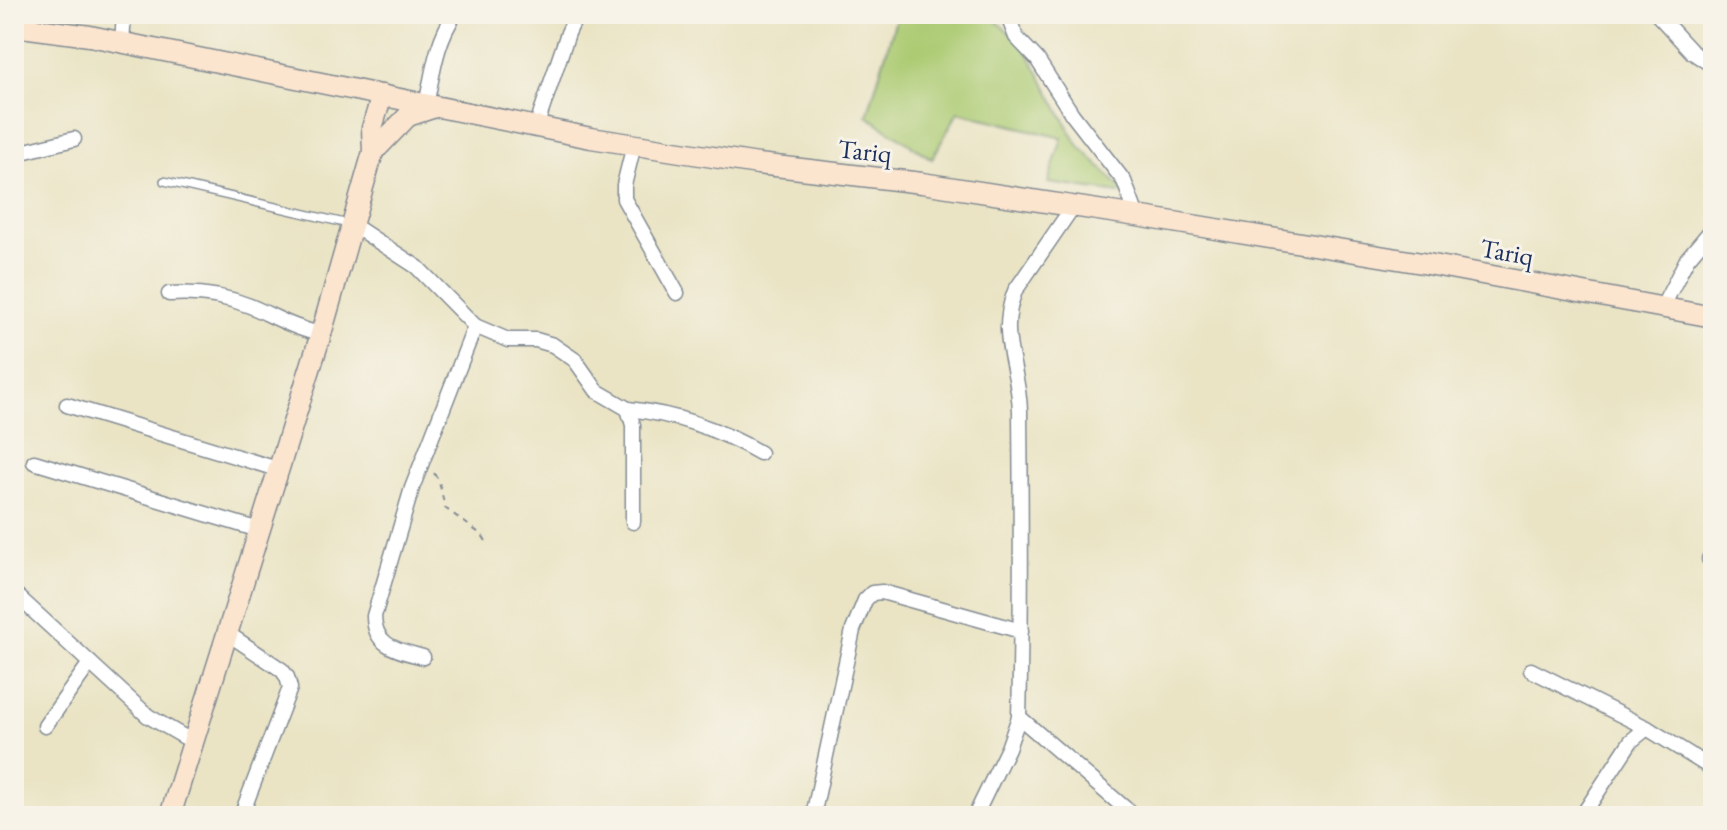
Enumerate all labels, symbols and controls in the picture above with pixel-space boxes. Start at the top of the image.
street label: Tariq [837,131,894,171]
street label: Tariq [1478,231,1537,273]

